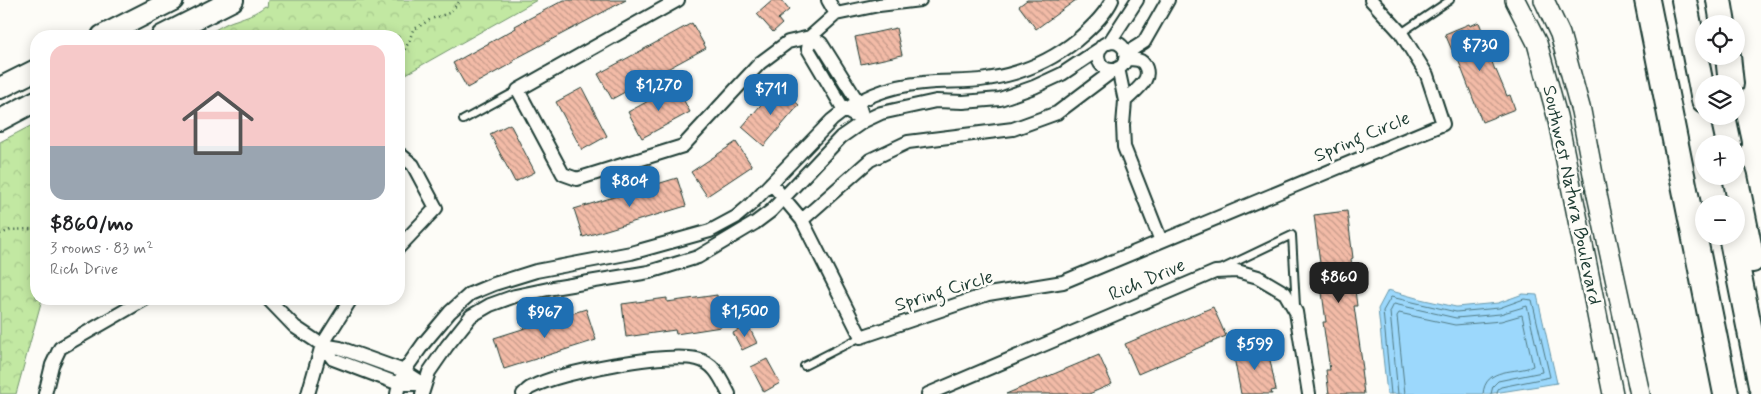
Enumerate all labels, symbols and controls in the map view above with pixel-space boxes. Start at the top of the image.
map controls [1695,15,1745,245]
button: locate [1695,15,1745,65]
pin: $730 [1450,30,1510,72]
text: $730 [1462,35,1498,56]
pin: $1,270 [618,70,700,112]
pin: $711 [741,74,801,116]
text: $1,270 [636,75,682,96]
button: layers [1695,75,1745,125]
icon: home [173,78,263,168]
text: $711 [755,79,787,100]
street label: Southwest Natura Boulevard [1536,83,1608,307]
street label: Spring Circle [1310,106,1415,171]
button: + [1695,135,1745,185]
pin: $804 [600,166,660,208]
text: $804 [611,171,649,192]
button: − [1695,195,1745,245]
text: $860/mo [50,210,133,238]
text: 3 rooms · 83 m² [50,238,153,259]
street label: Rich Drive [1105,253,1189,307]
text: Rich Drive [50,259,118,280]
pin: $860 [1309,262,1369,304]
street label: Spring Circle [892,264,997,321]
text: $860 [1321,267,1357,288]
pin: $967 [515,296,575,339]
pin: $1,500 [704,296,786,338]
text: $1,500 [721,301,769,322]
text: $967 [527,302,563,323]
pin: $599 [1225,328,1285,371]
text: $599 [1237,334,1273,355]

